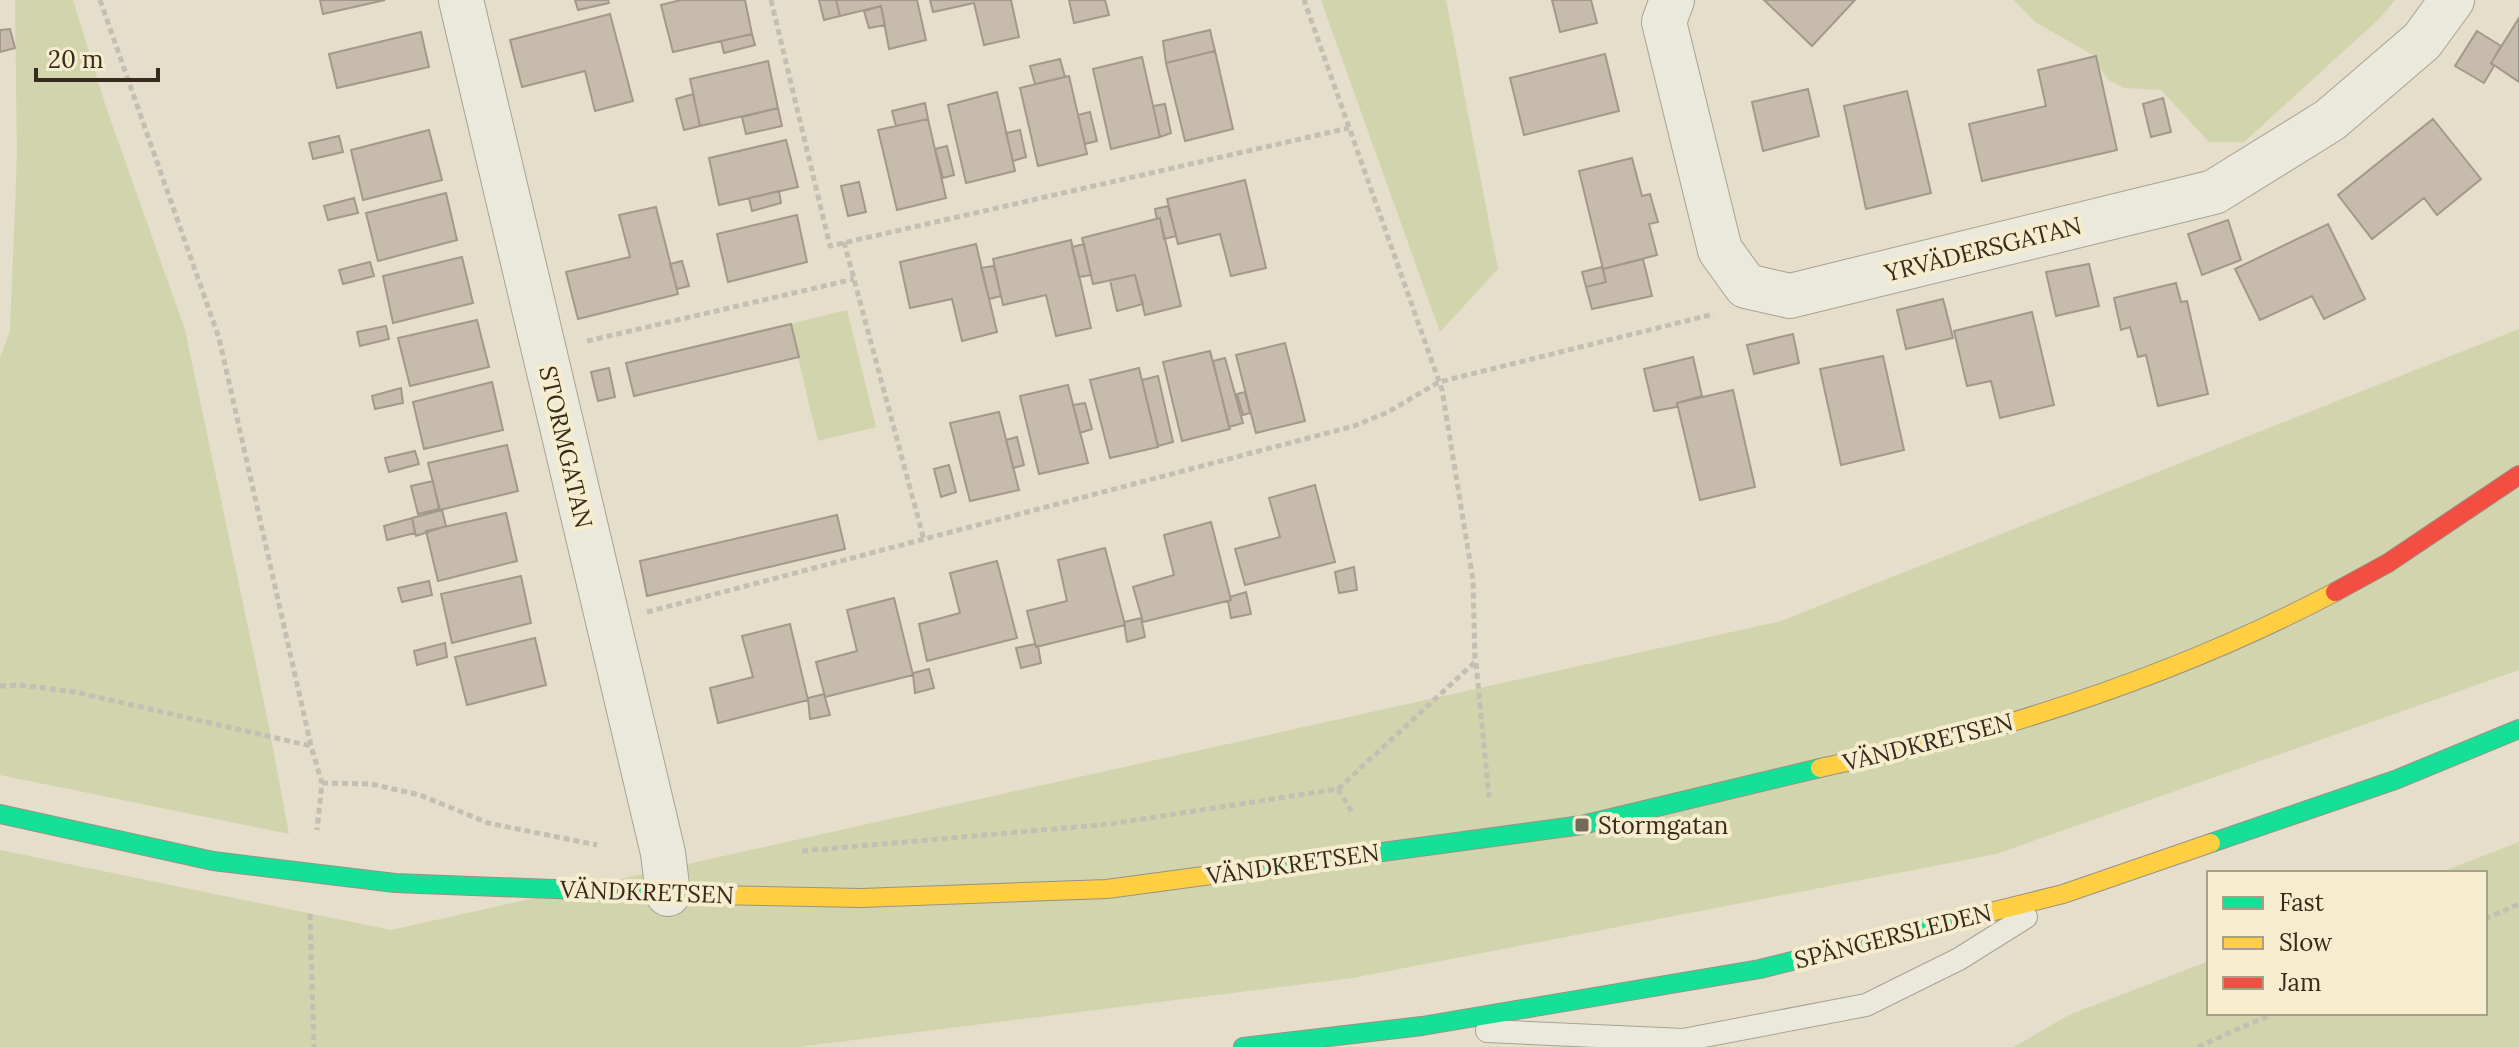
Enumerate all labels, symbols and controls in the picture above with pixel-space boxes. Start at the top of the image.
scale bar [36,32,158,82]
text: 20 m [48,44,104,75]
street label: YRVÄDERSGATAN [1880,210,2085,289]
street label: STORMGATAN [532,363,600,531]
street label: VÄNDKRETSEN [1839,706,2016,778]
place label: Stormgatan [1598,810,1728,841]
marker: Stormgatan [1573,816,1591,834]
street label: VÄNDKRETSEN [1204,837,1381,892]
legend [2207,871,2487,1015]
street label: VÄNDKRETSEN [558,873,735,911]
text: Fast [2279,887,2325,918]
street label: SPÄNGERSLEDEN [1791,897,1995,975]
text: Slow [2279,927,2333,958]
text: Jam [2278,967,2321,998]

